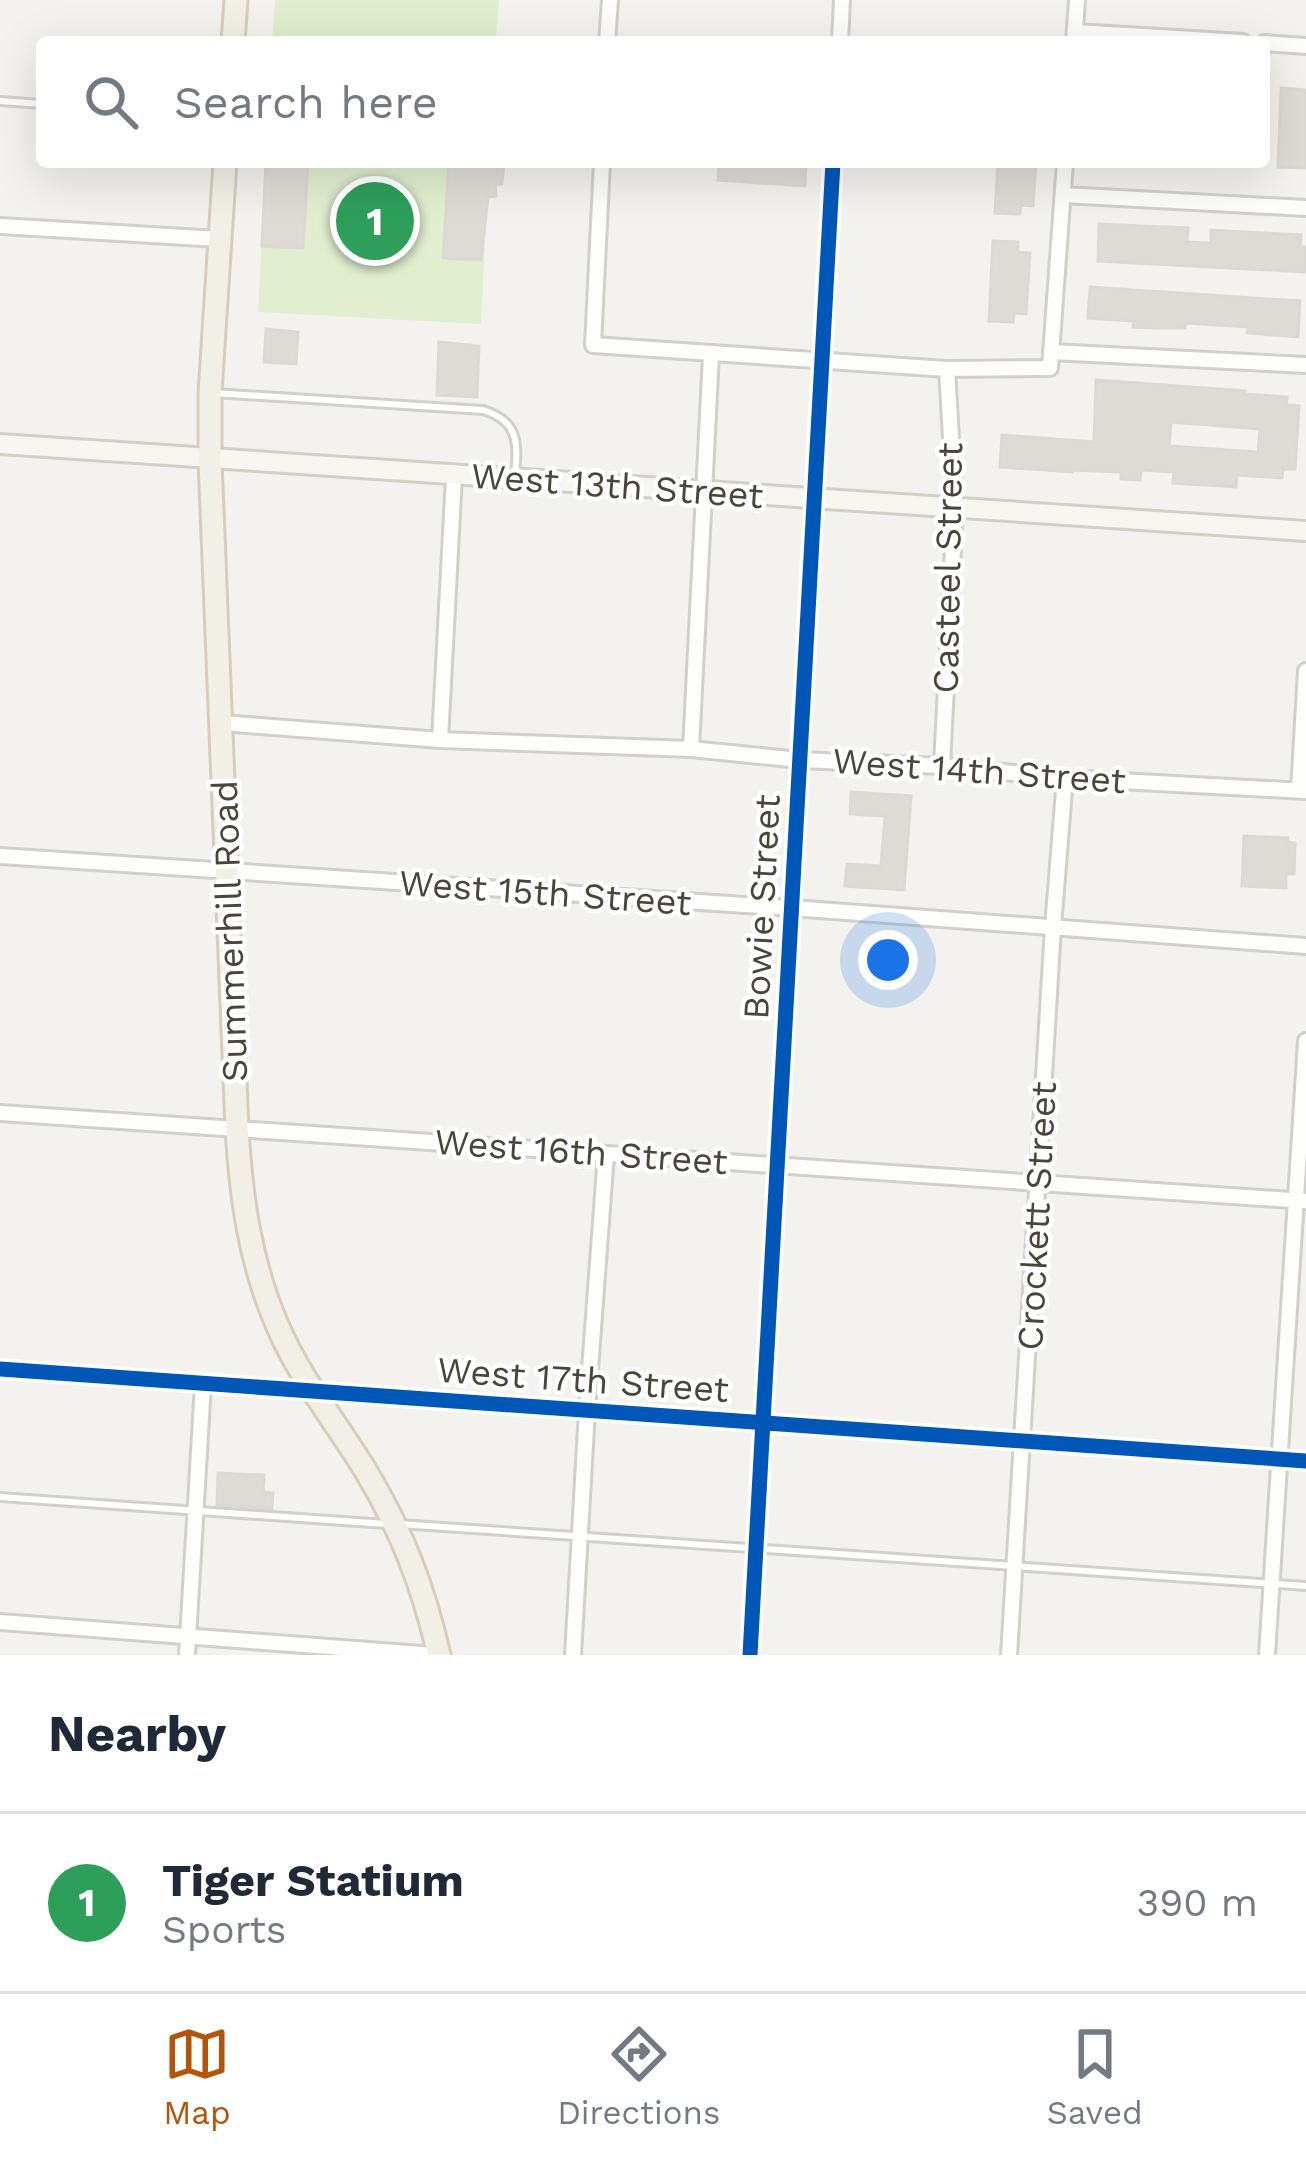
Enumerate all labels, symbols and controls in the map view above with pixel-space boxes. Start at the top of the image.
search box [36,36,1270,168]
icon: search [78,69,144,135]
text: Search here [174,76,438,129]
pin: 1 [336,176,414,266]
street label: Casteel Street [925,442,971,694]
street label: West 13th Street [469,455,765,517]
street label: West 14th Street [831,740,1127,802]
street label: Summerhill Road [204,779,256,1083]
street label: Bowie Street [735,793,789,1021]
street label: West 15th Street [398,862,692,924]
your location [858,930,918,990]
street label: Crockett Street [1009,1081,1065,1351]
street label: West 16th Street [433,1121,729,1183]
street label: West 17th Street [436,1349,730,1411]
text: Nearby [48,1704,226,1763]
text: Tiger Statium [162,1854,464,1907]
text: 1 [79,1880,95,1925]
text: 390 m [1136,1880,1258,1925]
text: Sports [162,1907,286,1952]
tab: Map [163,2021,231,2132]
tab: Directions [557,2021,720,2132]
tab: Saved [1047,2021,1143,2132]

